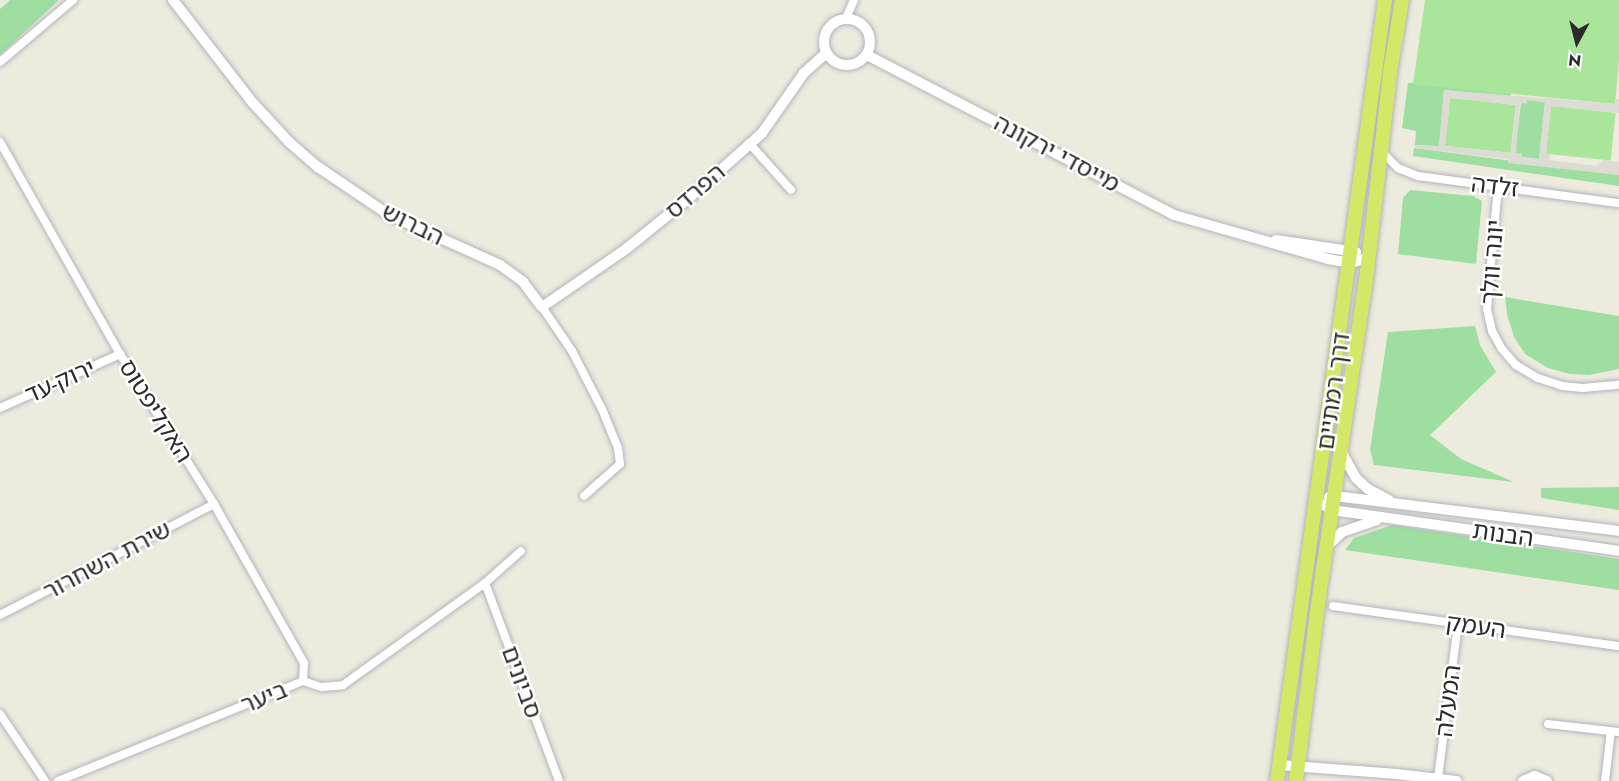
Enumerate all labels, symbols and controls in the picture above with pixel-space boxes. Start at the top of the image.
north arrow [1547,12,1607,72]
text: N [1567,48,1582,73]
street label: מייסדי ירקונה [989,108,1125,198]
street label: הפרדס [659,157,731,225]
street label: זלדה [1469,169,1521,203]
street label: הברוש [377,197,449,251]
street label: יונה וולך [1475,219,1509,305]
street label: דרך רמתיים [1310,330,1356,452]
street label: ירוק-עד [20,353,100,409]
street label: האקליפטוס [113,354,199,468]
street label: שירת השחרור [38,514,176,606]
street label: הבנות [1471,515,1535,553]
street label: העמק [1444,608,1508,644]
street label: סביונים [496,642,548,722]
street label: המעלה [1429,663,1467,739]
street label: ביער [237,675,291,719]

